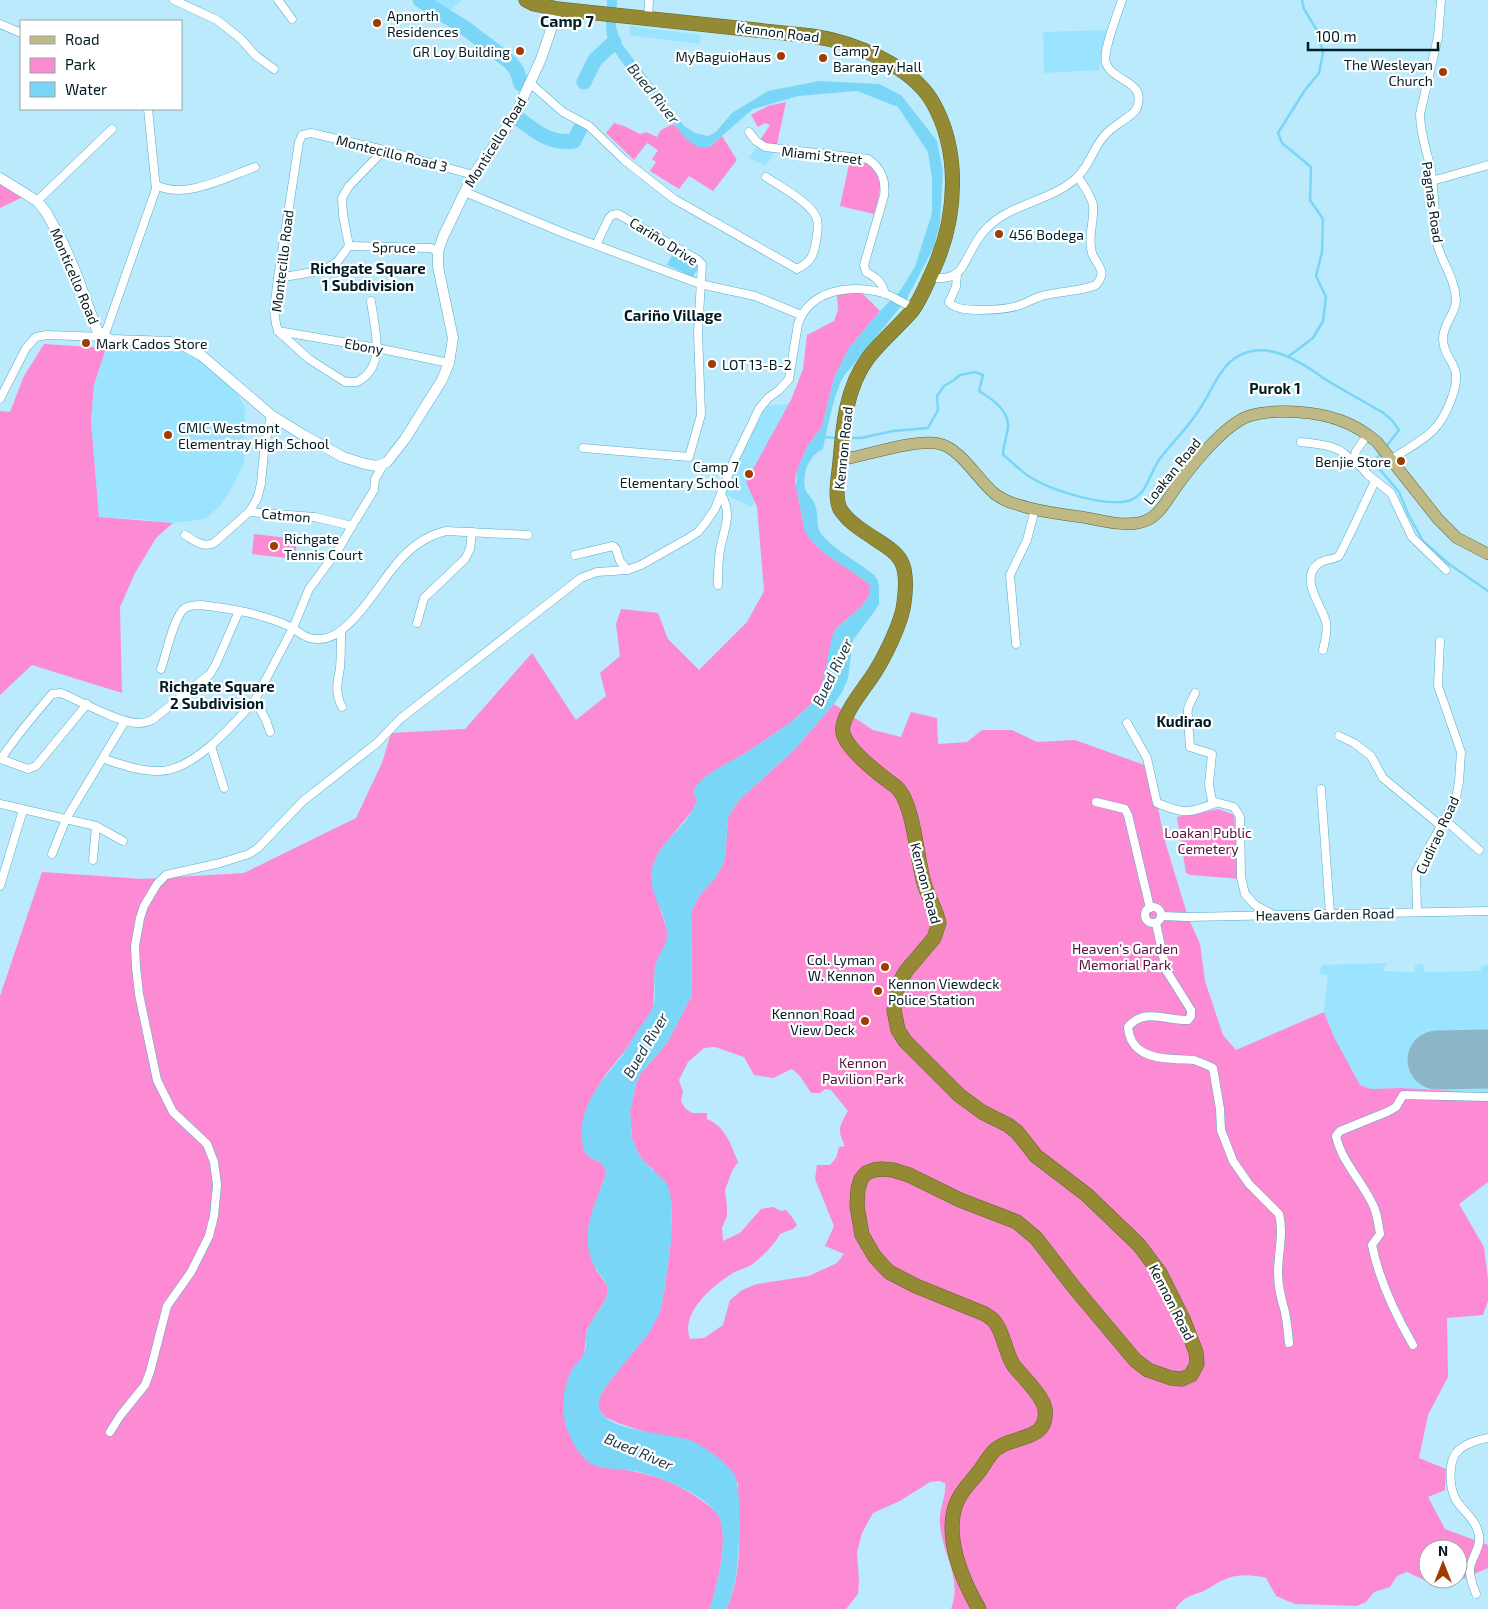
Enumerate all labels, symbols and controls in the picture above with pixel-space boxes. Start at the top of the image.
place label: Apnorth Residences [387,7,459,40]
district label: Camp 7 [540,11,595,30]
marker: Apnorth Residences [371,17,383,29]
street label: Kennon Road [736,18,820,46]
legend [20,20,182,110]
scale bar [1308,20,1438,52]
text: 100 m [1316,27,1357,45]
text: Road [65,30,100,48]
place label: Camp 7 Barangay Hall [833,42,923,75]
place label: GR Loy Building [412,43,510,60]
marker: GR Loy Building [514,45,526,57]
place label: MyBaguioHaus [676,48,771,65]
marker: MyBaguioHaus [775,50,787,62]
marker: Camp 7 Barangay Hall [817,52,829,64]
text: Park [65,55,96,73]
place label: The Wesleyan Church [1344,56,1433,89]
water label: Bued River [624,59,685,128]
marker: The Wesleyan Church [1437,66,1449,78]
text: Water [65,80,107,98]
street label: Monticello Road [460,94,530,190]
street label: Montecillo Road 3 [335,131,449,175]
street label: Miami Street [781,142,863,168]
street label: Pagnas Road [1419,160,1447,244]
street label: Montecillo Road [267,209,297,313]
street label: Cariño Drive [627,213,701,269]
street label: Monticello Road [47,225,103,327]
place label: 456 Bodega [1009,226,1084,243]
marker: 456 Bodega [993,228,1005,240]
street label: Spruce [372,238,416,256]
district label: Richgate Square 1 Subdivision [310,259,426,294]
district label: Cariño Village [624,306,722,324]
street label: Ebony [343,334,385,358]
place label: Mark Cados Store [96,335,208,352]
marker: Mark Cados Store [80,337,92,349]
place label: LOT 13-B-2 [722,356,792,373]
marker: LOT 13-B-2 [706,358,718,370]
district label: Purok 1 [1249,379,1301,397]
street label: Kennon Road [830,406,856,490]
place label: CMIC Westmont Elementray High School [178,419,330,452]
marker: CMIC Westmont Elementray High School [162,429,174,441]
street label: Loakan Road [1140,434,1204,508]
place label: Benjie Store [1315,453,1391,470]
marker: Benjie Store [1395,455,1407,467]
place label: Camp 7 Elementary School [620,458,740,491]
marker: Camp 7 Elementary School [743,468,755,480]
street label: Catmon [261,504,311,526]
place label: Richgate Tennis Court [284,530,363,563]
marker: Richgate Tennis Court [268,540,280,552]
water label: Bued River [808,634,856,709]
district label: Richgate Square 2 Subdivision [159,677,275,712]
district label: Kudirao [1156,712,1212,730]
street label: Cudirao Road [1412,793,1462,877]
park label: Loakan Public Cemetery [1164,824,1252,857]
street label: Kennon Road [907,841,945,925]
street label: Heavens Garden Road [1255,904,1395,924]
park label: Heaven's Garden Memorial Park [1072,940,1178,973]
place label: Col. Lyman W. Kennon [807,951,875,984]
marker: Col. Lyman W. Kennon [879,961,891,973]
place label: Kennon Viewdeck Police Station [888,975,999,1008]
marker: Kennon Viewdeck Police Station [872,985,884,997]
place label: Kennon Road View Deck [772,1005,855,1038]
water label: Bued River [619,1008,672,1081]
marker: Kennon Road View Deck [859,1015,871,1027]
park label: Kennon Pavilion Park [822,1054,904,1087]
street label: Kennon Road [1146,1261,1198,1343]
water label: Bued River [602,1429,677,1474]
north arrow [1418,1539,1468,1589]
text: N [1438,1542,1448,1559]

